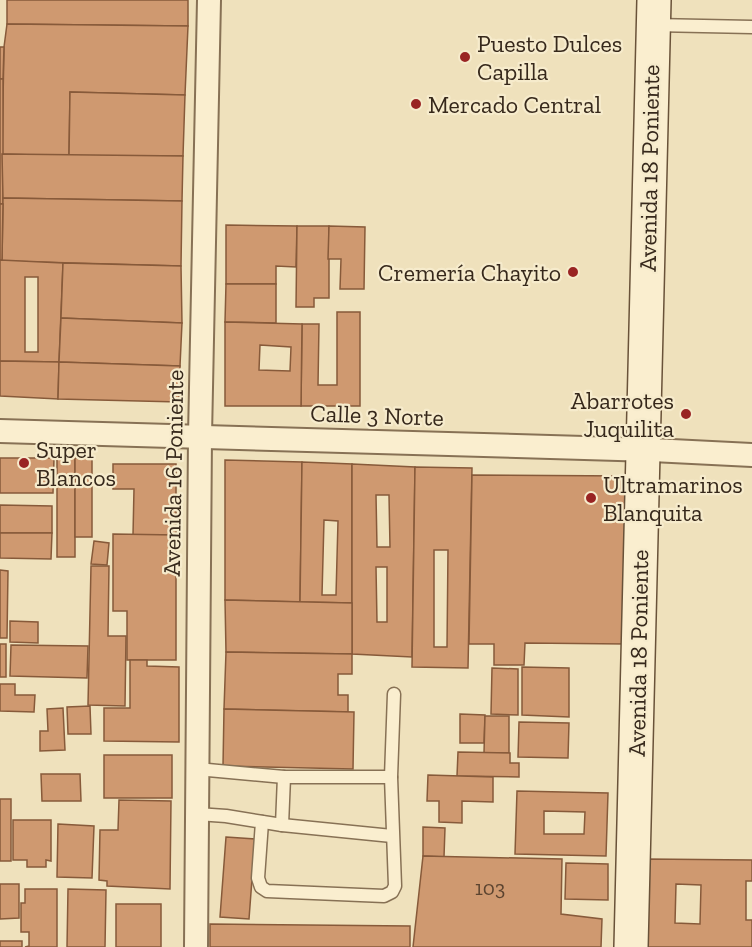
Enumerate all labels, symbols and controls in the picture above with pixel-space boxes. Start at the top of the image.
place label: Puesto Dulces Capilla [477,29,622,86]
marker: Puesto Dulces Capilla [458,50,472,64]
street label: Avenida 18 Poniente [633,64,665,272]
place label: Mercado Central [428,90,601,119]
marker: Mercado Central [409,97,423,111]
place label: Cremería Chayito [378,258,561,287]
marker: Cremería Chayito [566,265,580,279]
street label: Avenida 16 Poniente [157,369,189,577]
place label: Abarrotes Juquilita [571,386,674,443]
street label: Calle 3 Norte [310,398,444,432]
marker: Abarrotes Juquilita [679,407,693,421]
place label: Super Blancos [36,435,116,492]
marker: Super Blancos [17,456,31,470]
place label: Ultramarinos Blanquita [603,470,743,527]
marker: Ultramarinos Blanquita [584,491,598,505]
street label: Avenida 18 Poniente [622,549,654,757]
house number: 103 [475,875,505,900]

